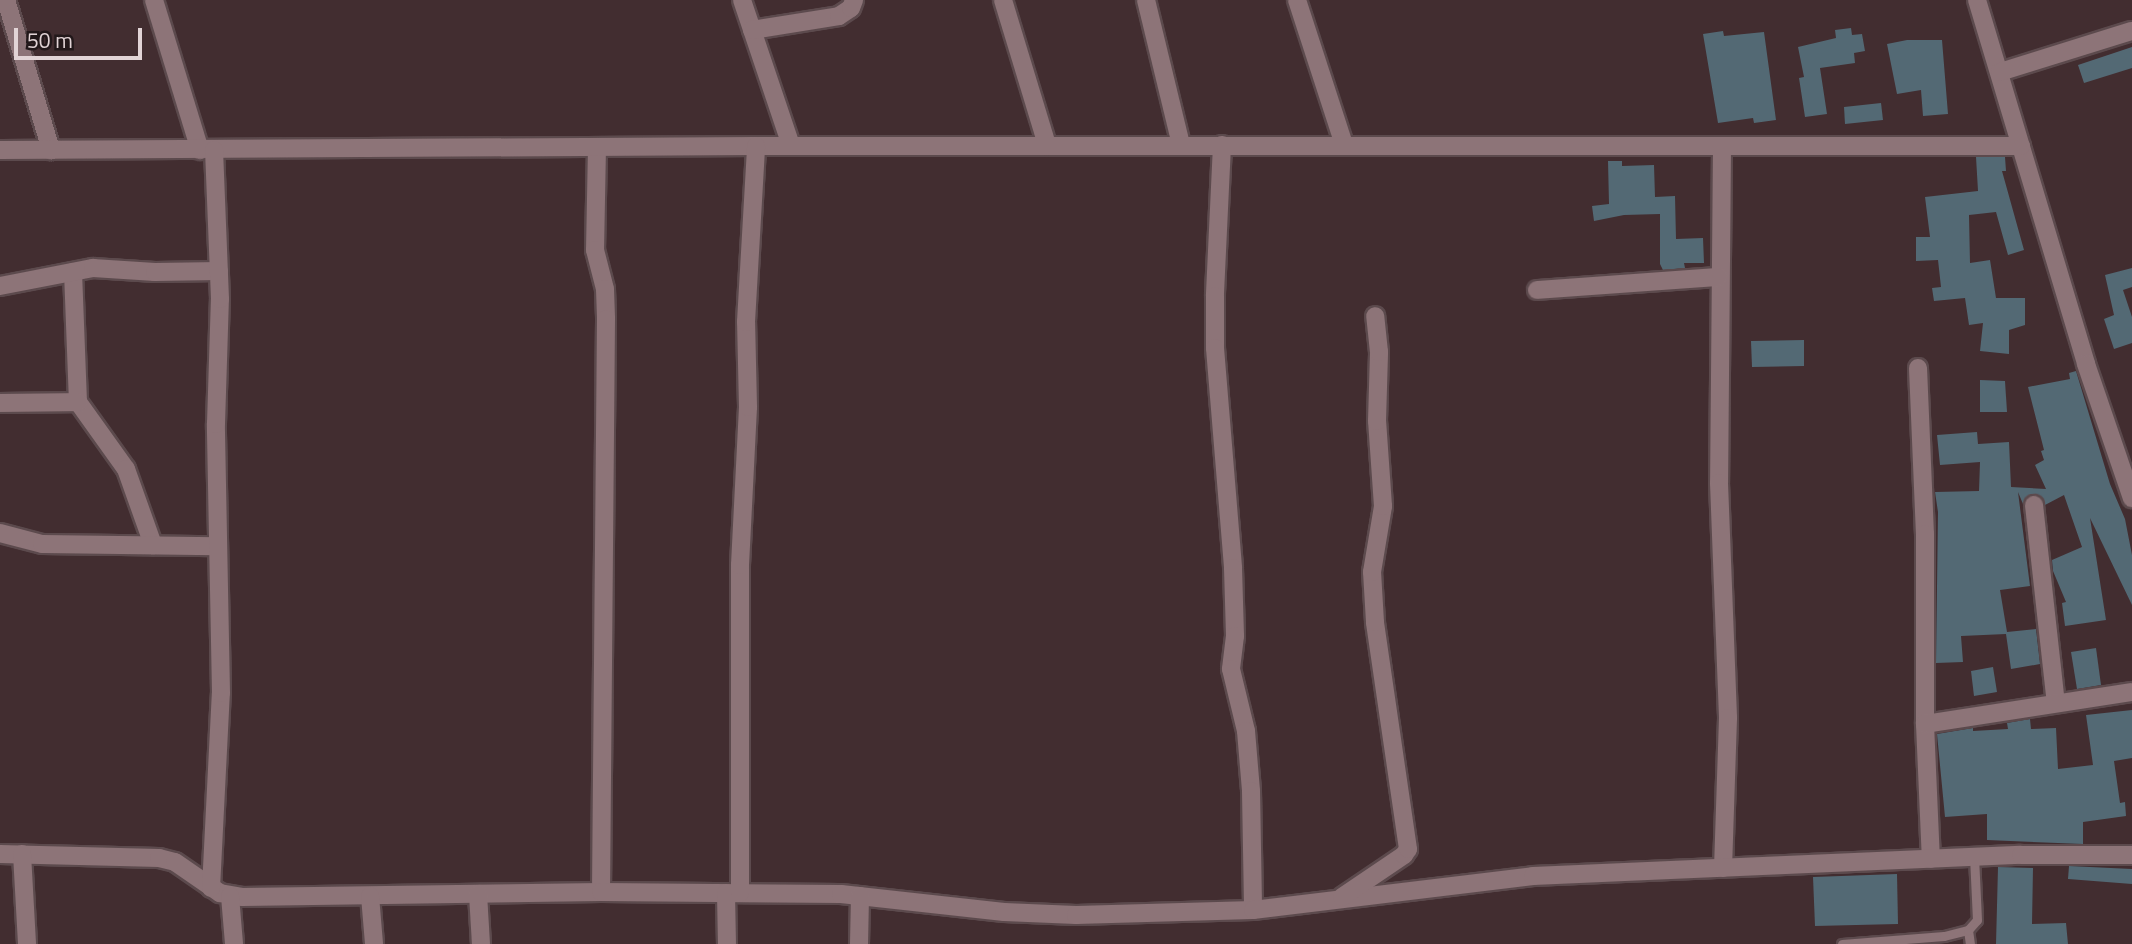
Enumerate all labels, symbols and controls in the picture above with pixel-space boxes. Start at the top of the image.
scale bar [18,14,145,58]
text: 50 m [27,24,73,56]

